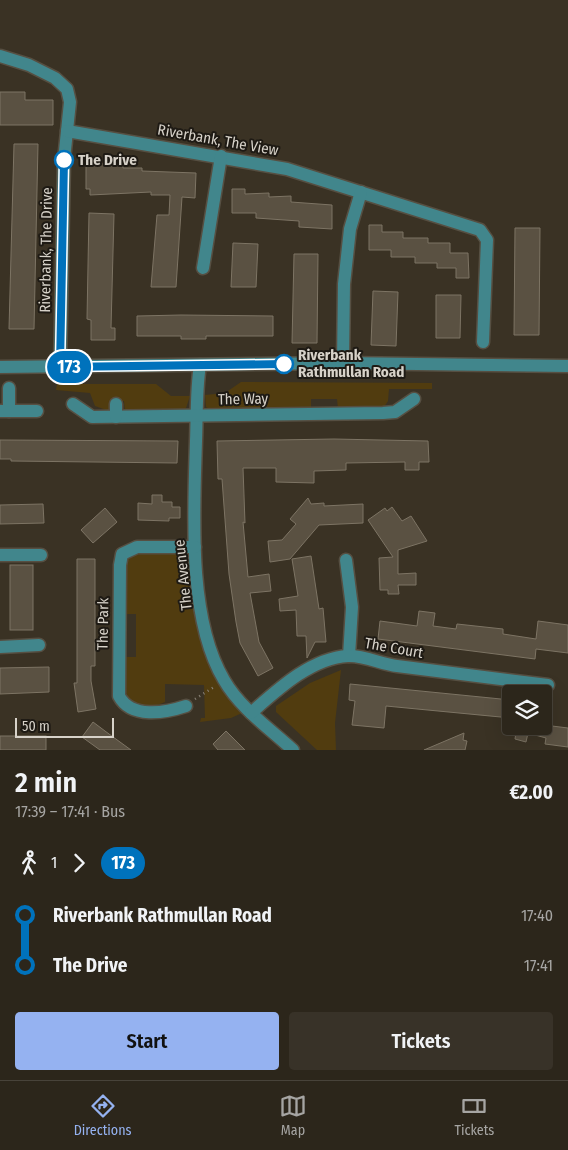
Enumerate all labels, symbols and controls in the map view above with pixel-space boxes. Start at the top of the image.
street label: Riverbank, The View [156,121,280,160]
marker: The Drive [54,150,74,170]
place label: The Drive [78,151,137,169]
street label: Riverbank, The Drive [36,187,56,313]
place label: Riverbank Rathmullan Road [298,346,404,381]
line badge: 173 [40,351,98,383]
marker: Riverbank Rathmullan Road [274,354,294,374]
text: 173 [57,356,81,378]
street label: The Way [218,390,269,408]
street label: The Avenue [170,539,196,611]
street label: The Park [94,598,112,650]
street label: The Court [363,634,425,662]
map controls [502,685,552,735]
button: layers [502,685,552,735]
scale bar [15,715,114,738]
text: 50 m [22,718,50,735]
text: 2 min [15,766,77,799]
text: €2.00 [509,781,553,804]
text: 17:39 – 17:41 · Bus [15,802,125,821]
icon: walk [15,849,43,877]
icon: forward [65,849,93,877]
text: 173 [111,852,135,874]
text: 1 [51,853,57,872]
text: Riverbank Rathmullan Road [53,904,272,927]
text: 17:40 [521,906,553,925]
text: The Drive [53,954,127,977]
text: 17:41 [524,956,553,975]
button: Start [15,1012,279,1070]
button: Tickets [289,1012,553,1070]
tab: Directions [74,1092,132,1139]
tab: Map [279,1092,307,1139]
tab: Tickets [454,1092,494,1139]

